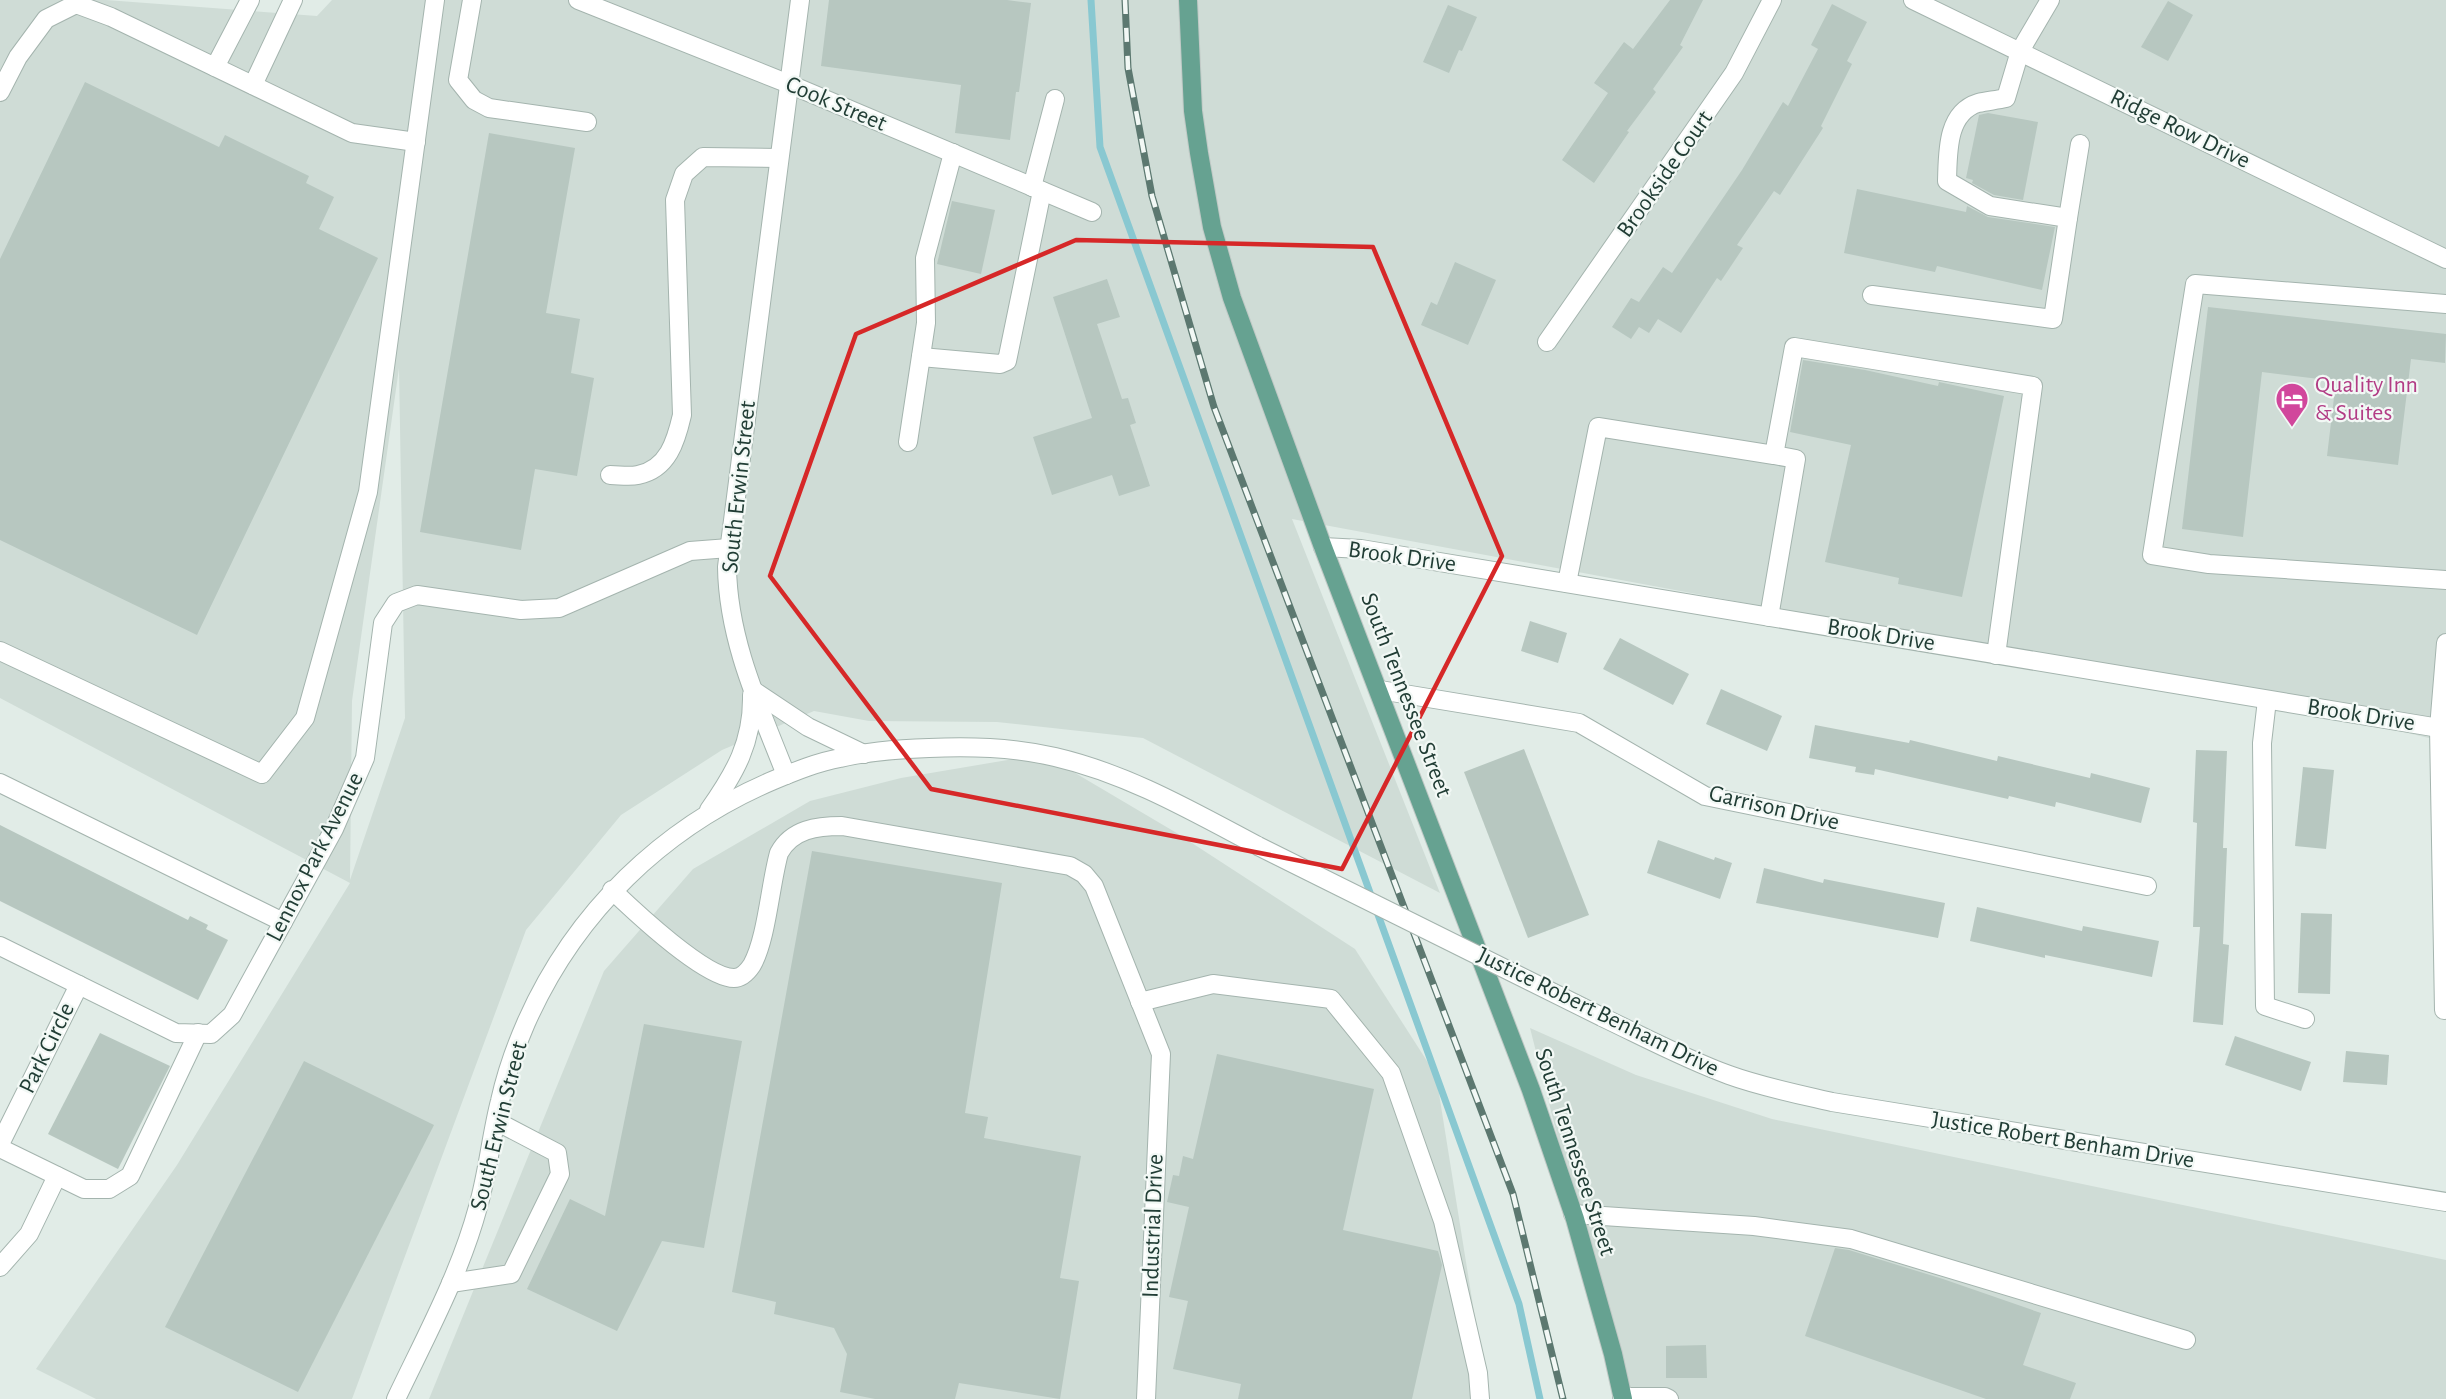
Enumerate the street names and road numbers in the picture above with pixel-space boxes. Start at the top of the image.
street label: Cook Street [782,72,890,136]
street label: Ridge Row Drive [2106,85,2254,173]
street label: Brookside Court [1613,106,1718,242]
street label: South Erwin Street [718,399,760,574]
street label: Brook Drive [1346,538,1458,576]
street label: South Tennessee Street [1356,590,1456,801]
street label: Brook Drive [1825,615,1937,655]
street label: Brook Drive [2305,695,2417,735]
street label: Lennox Park Avenue [262,769,368,945]
street label: Garrison Drive [1706,781,1842,835]
street label: Justice Robert Benham Drive [1473,943,1723,1081]
street label: Park Circle [15,999,79,1097]
street label: South Erwin Street [466,1039,532,1213]
street label: South Tennessee Street [1530,1046,1620,1259]
street label: Justice Robert Benham Drive [1930,1107,2196,1173]
street label: Industrial Drive [1138,1154,1168,1298]

